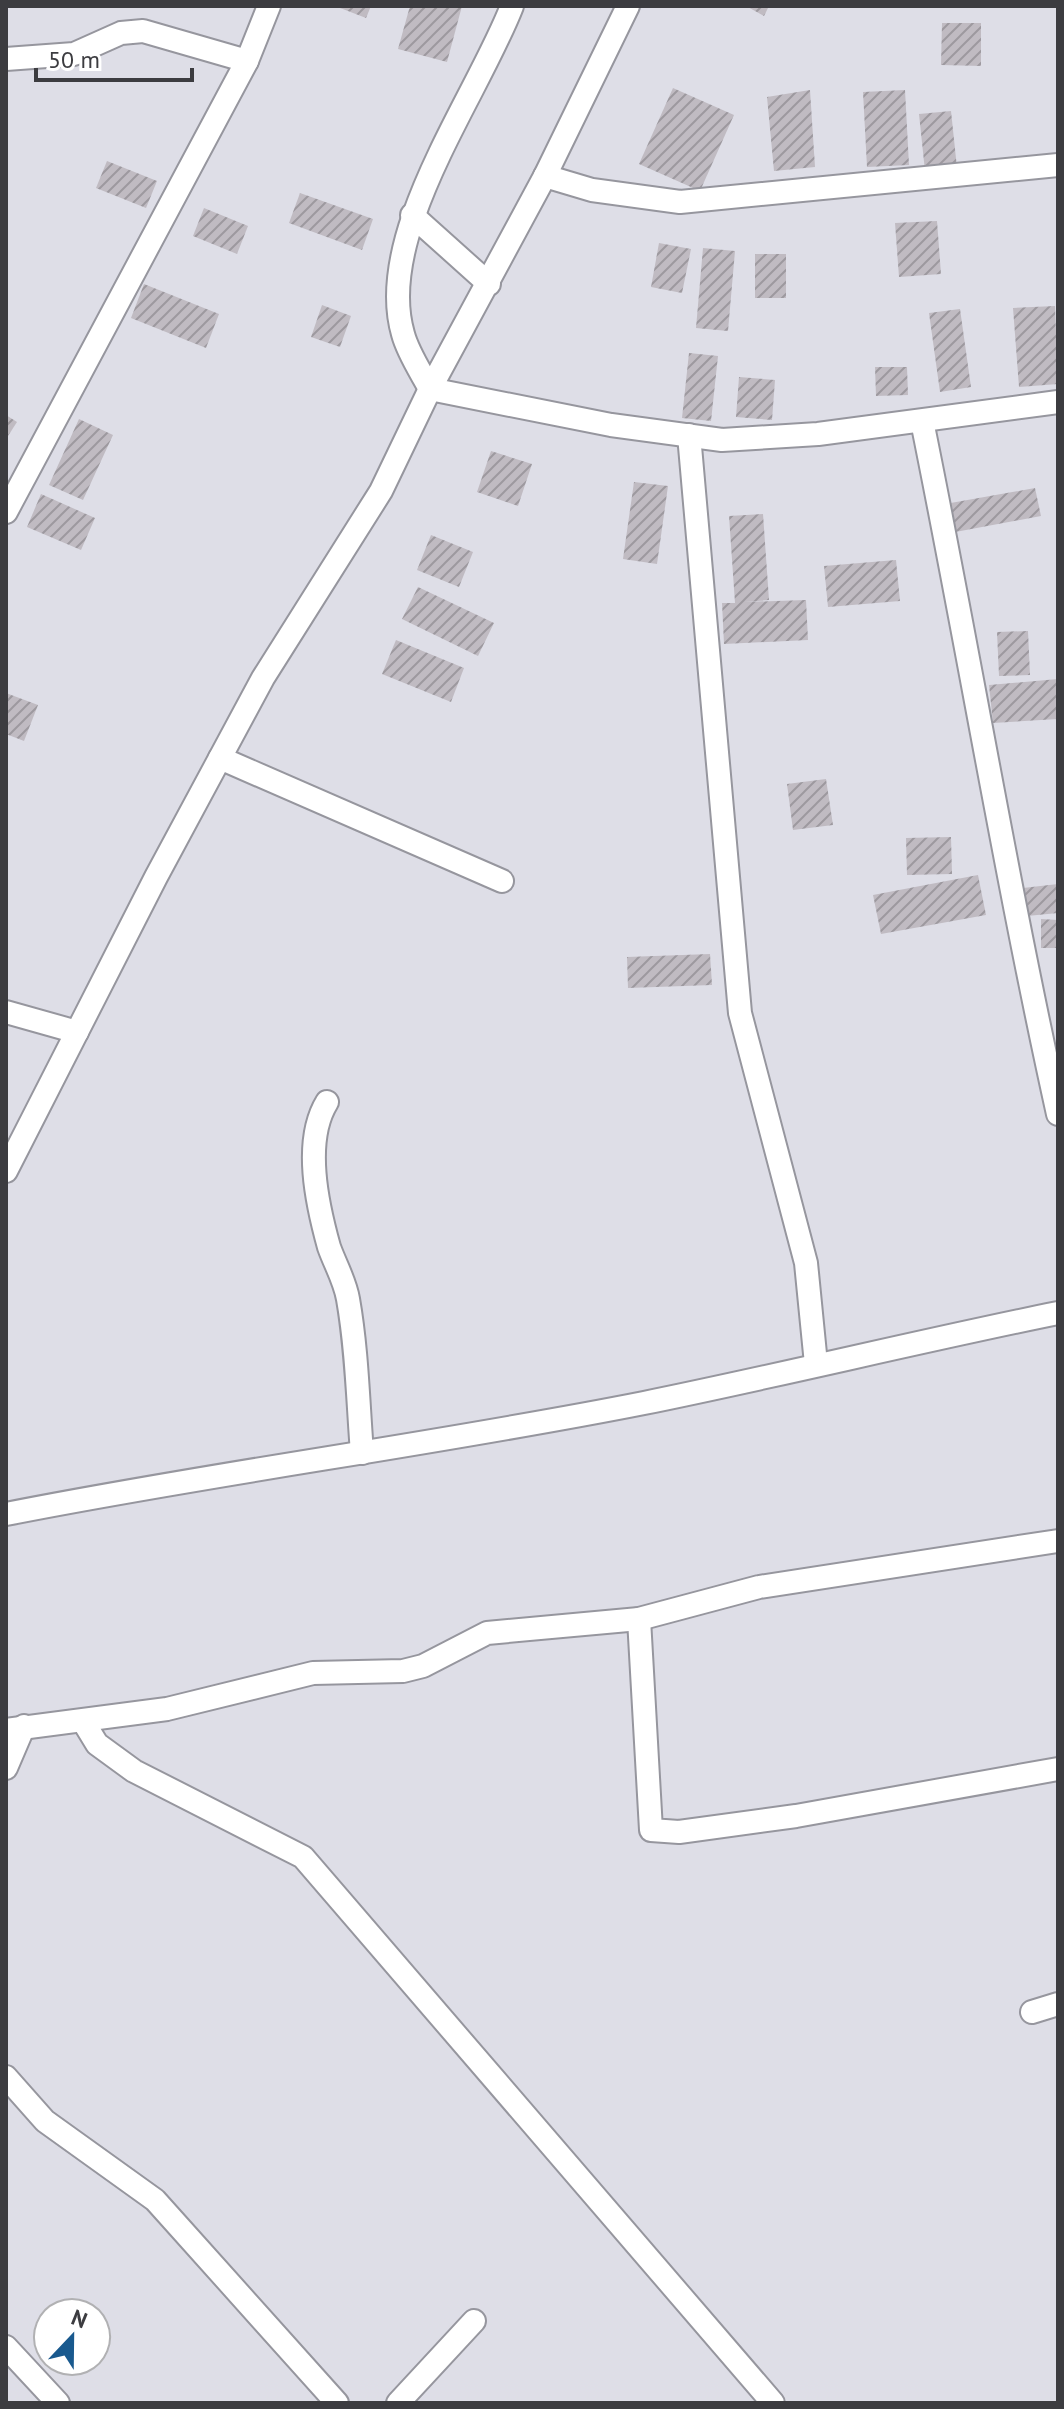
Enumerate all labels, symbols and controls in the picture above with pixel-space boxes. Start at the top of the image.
scale bar [36,32,192,82]
text: 50 m [48,44,100,75]
north arrow [32,2297,112,2377]
text: N [68,2303,91,2334]

